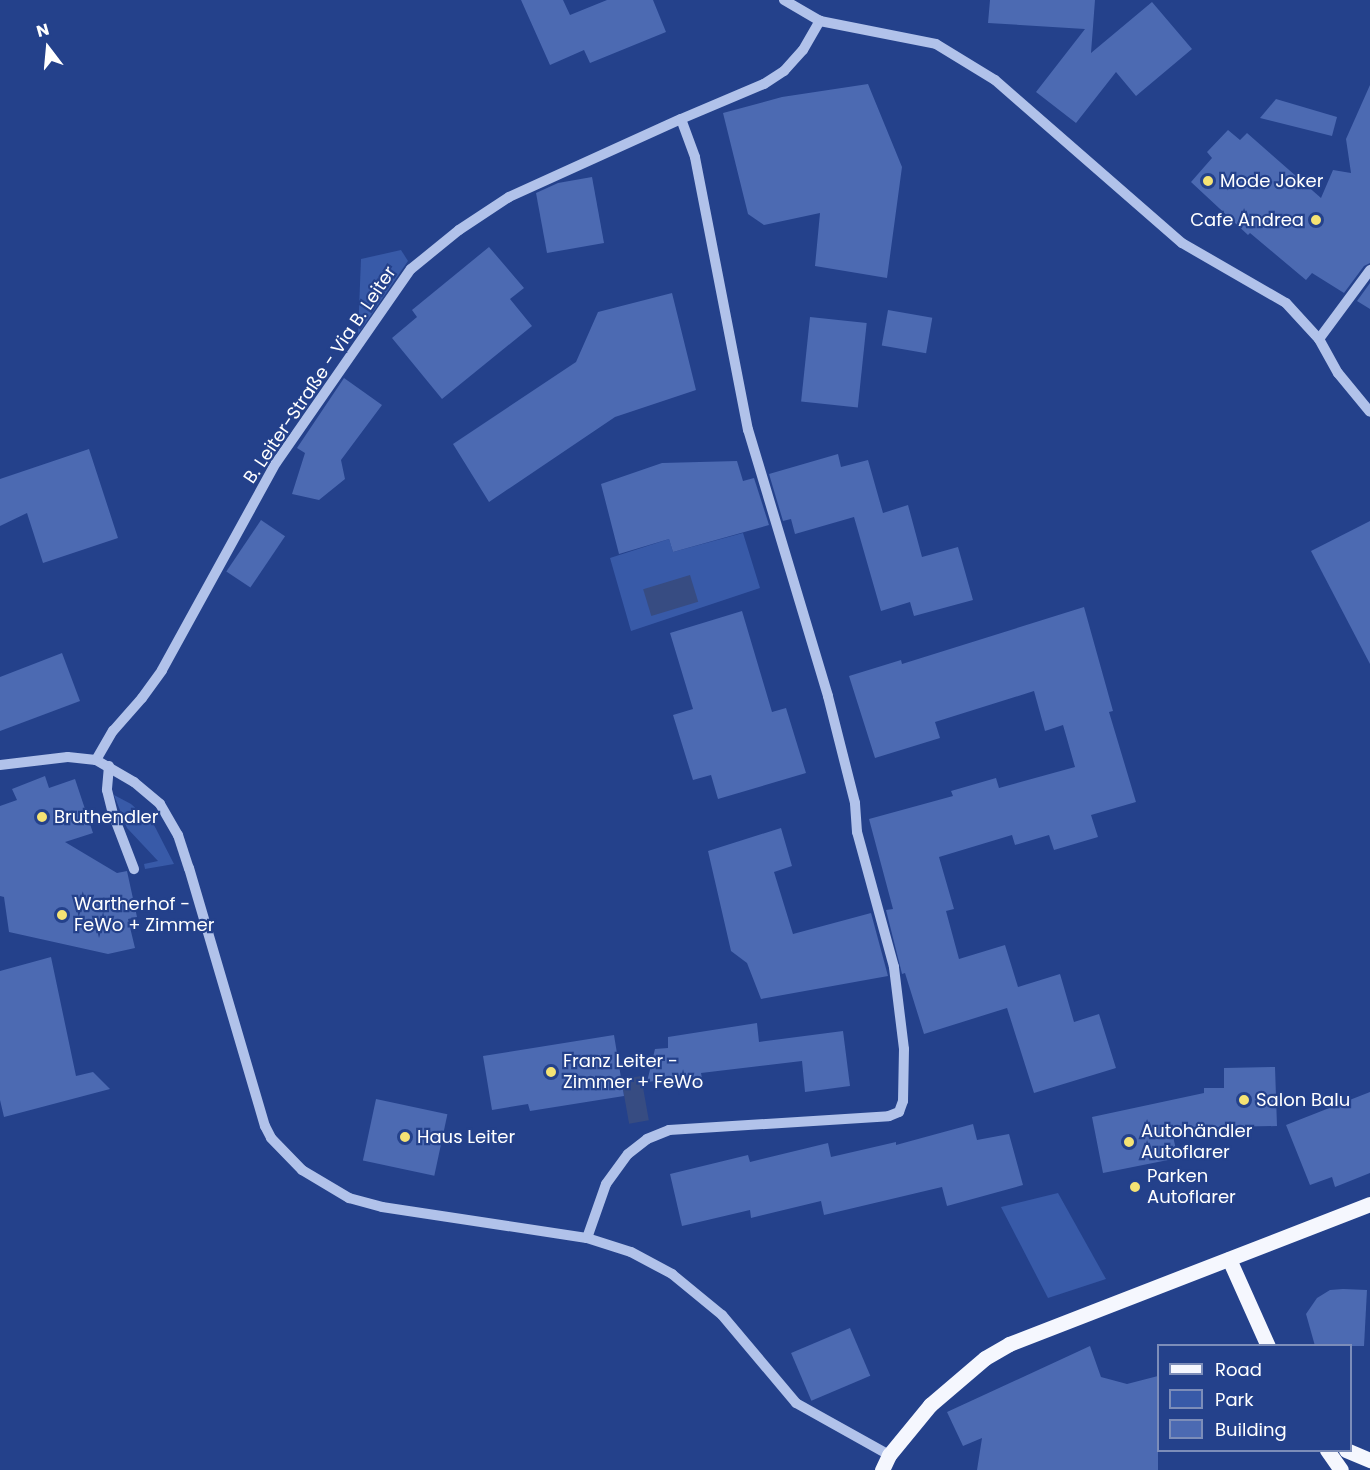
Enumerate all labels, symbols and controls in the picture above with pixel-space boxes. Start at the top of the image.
north arrow [18,18,78,78]
text: N [34,18,52,43]
place label: Mode Joker [1220,170,1323,192]
marker: Mode Joker [1201,174,1215,188]
place label: Cafe Andrea [1190,209,1304,231]
marker: Cafe Andrea [1309,213,1323,227]
street label: B. Leiter-Straße - Via B. Leiter [239,262,401,488]
place label: Bruthendler [54,806,158,828]
marker: Bruthendler [35,810,49,824]
place label: Wartherhof - FeWo + Zimmer [74,894,214,936]
marker: Wartherhof - FeWo + Zimmer [55,908,69,922]
place label: Franz Leiter - Zimmer + FeWo [563,1051,703,1094]
marker: Franz Leiter - Zimmer + FeWo [544,1065,558,1079]
place label: Salon Balu [1256,1089,1350,1111]
marker: Salon Balu [1237,1093,1251,1107]
place label: Autohändler Autoflarer [1141,1121,1252,1164]
place label: Haus Leiter [417,1126,515,1148]
marker: Haus Leiter [398,1130,412,1144]
marker: Autohändler Autoflarer [1122,1135,1136,1149]
place label: Parken Autoflarer [1147,1166,1236,1208]
marker: Parken Autoflarer [1128,1180,1142,1194]
legend [1157,1344,1352,1452]
text: Road [1215,1357,1262,1382]
text: Park [1215,1387,1254,1412]
text: Building [1215,1417,1287,1442]

